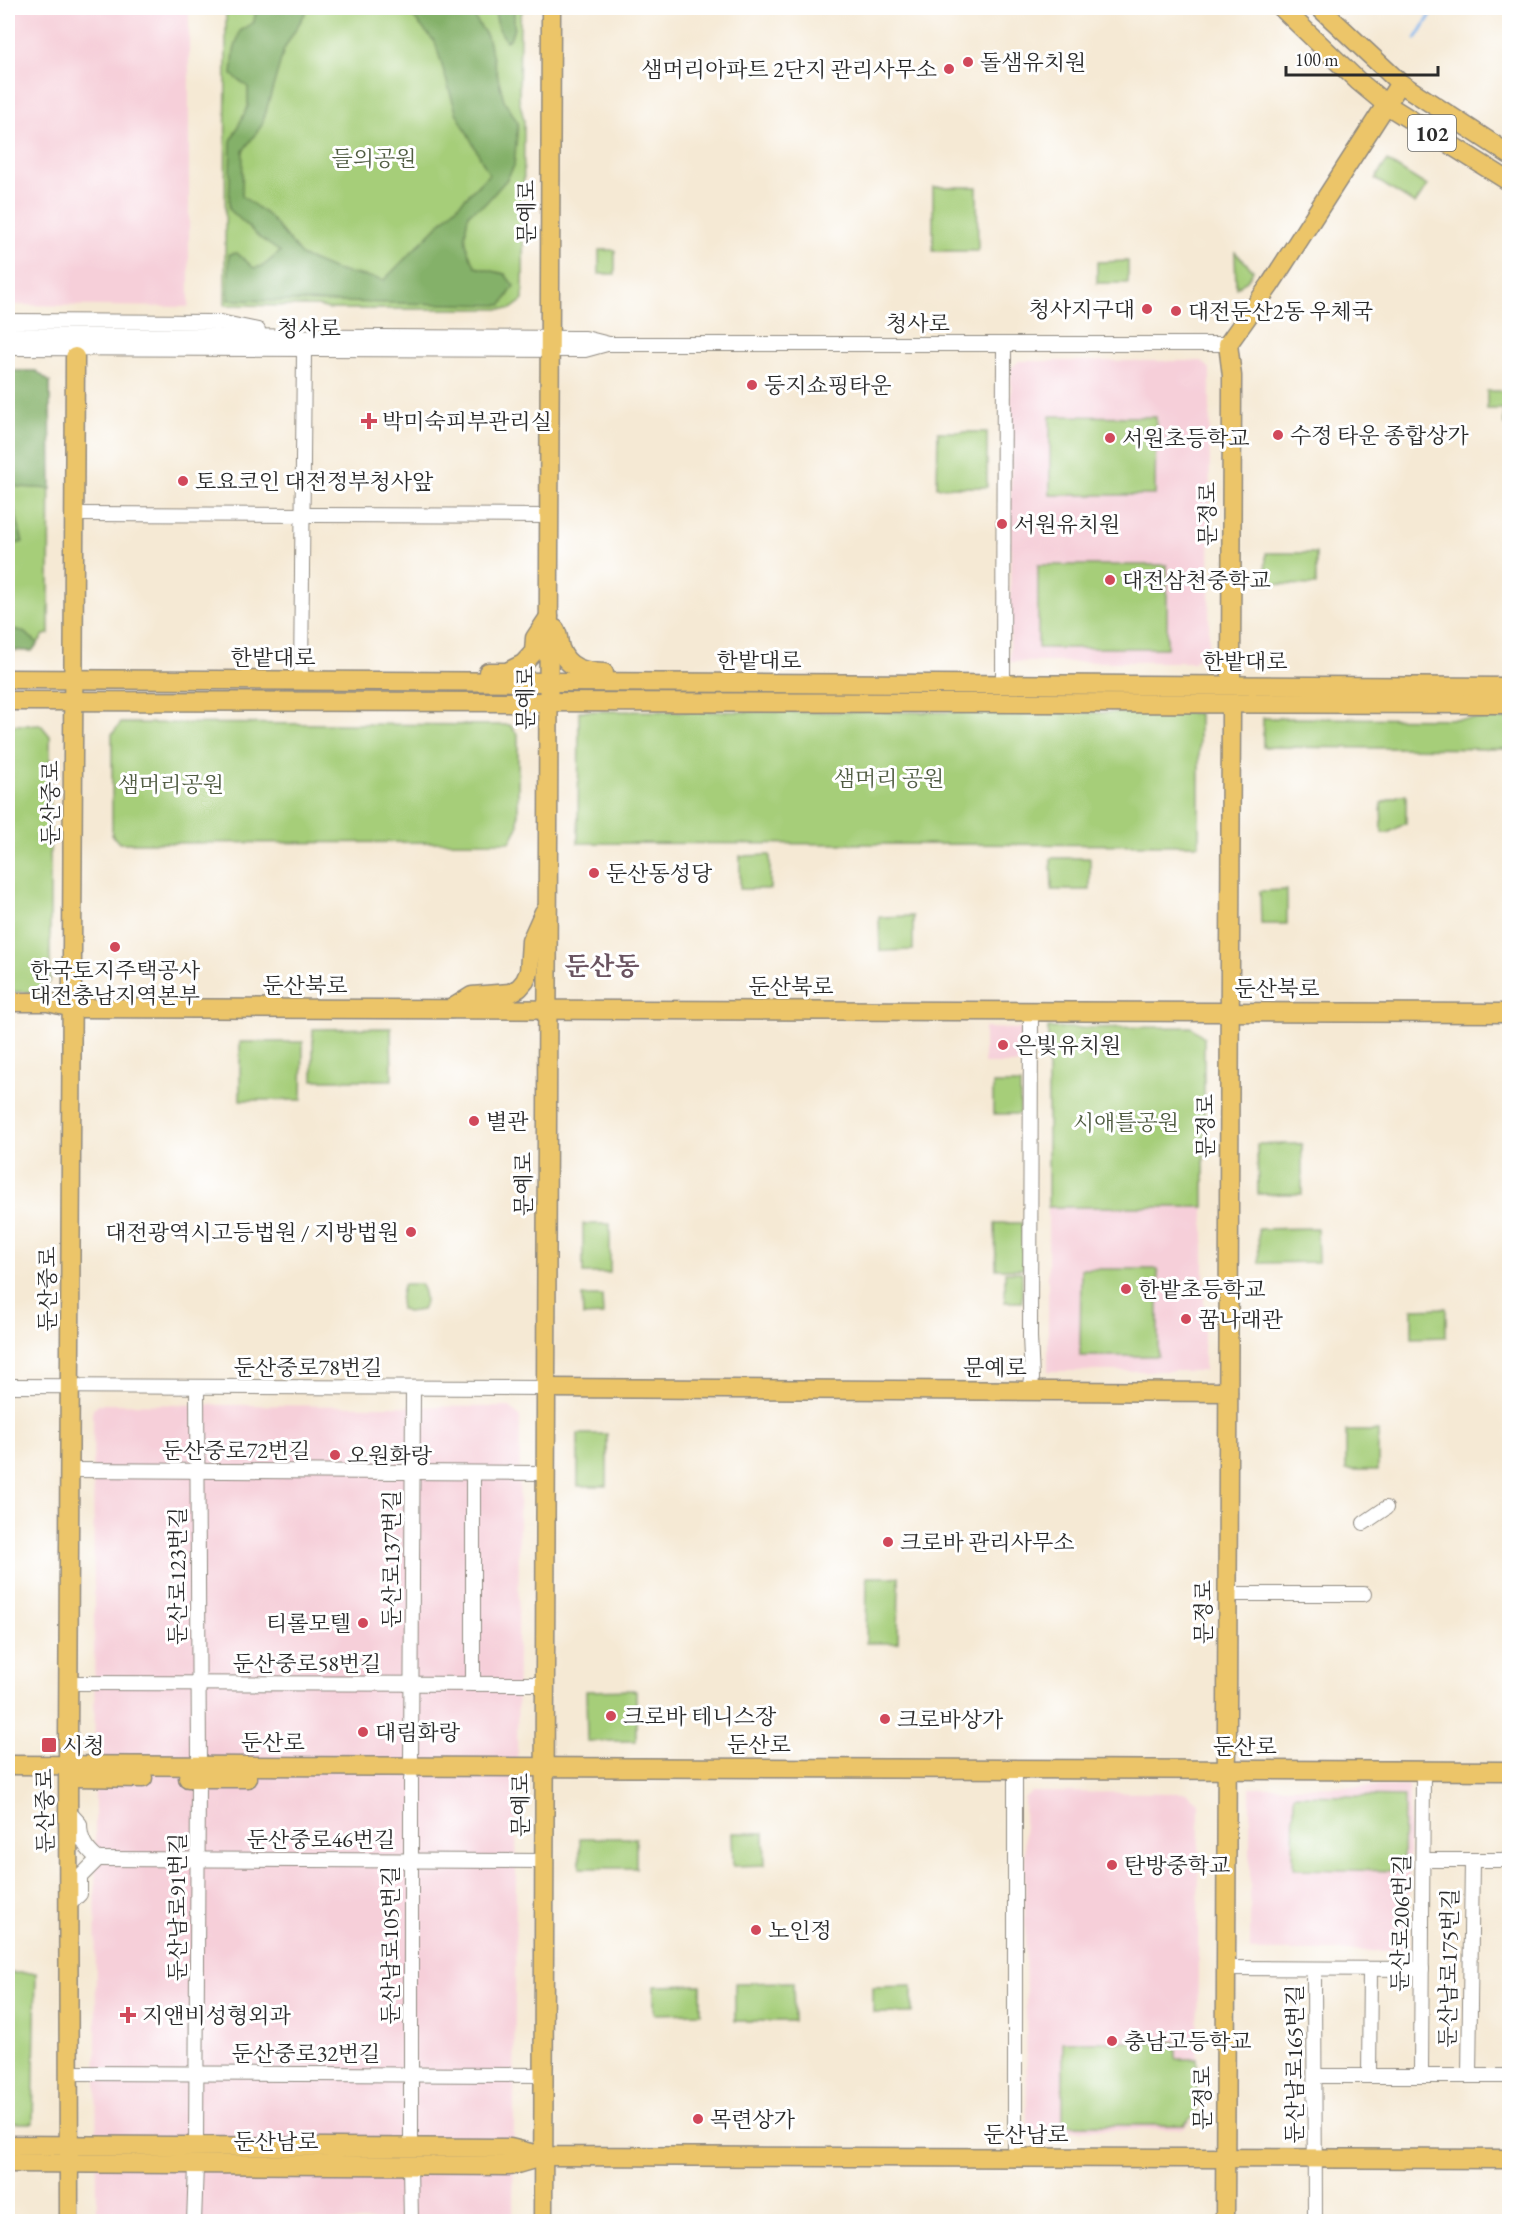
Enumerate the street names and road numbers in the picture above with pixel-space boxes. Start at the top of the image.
road number: 102 [1408,115,1456,151]
street label: 문예로 [512,180,541,244]
street label: 청사로 [886,309,950,338]
street label: 청사로 [277,314,341,343]
street label: 문정로 [1193,482,1222,546]
street label: 한밭대로 [230,643,316,672]
street label: 한밭대로 [716,646,802,675]
street label: 한밭대로 [1202,647,1288,676]
street label: 문예로 [511,666,540,730]
street label: 둔산중로 [36,760,65,846]
street label: 둔산북로 [262,971,348,1000]
street label: 둔산북로 [748,972,834,1001]
street label: 둔산북로 [1234,974,1320,1003]
street label: 문정로 [1191,1094,1220,1158]
street label: 문예로 [509,1152,538,1216]
street label: 둔산중로 [33,1246,62,1332]
street label: 둔산중로78번길 [234,1353,382,1382]
street label: 문예로 [963,1353,1027,1382]
street label: 둔산중로72번길 [162,1436,310,1465]
street label: 둔산로137번길 [377,1490,406,1628]
street label: 둔산로123번길 [163,1507,192,1645]
street label: 문정로 [1189,1580,1218,1644]
street label: 둔산중로58번길 [233,1649,381,1678]
street label: 둔산로 [241,1728,305,1757]
street label: 둔산로 [727,1730,791,1759]
street label: 둔산로 [1213,1732,1277,1761]
street label: 둔산중로 [30,1768,60,1854]
street label: 문예로 [506,1773,535,1837]
street label: 둔산중로46번길 [247,1825,395,1854]
street label: 둔산남로91번길 [163,1833,192,1981]
street label: 둔산로206번길 [1385,1854,1417,1992]
street label: 둔산남로105번길 [376,1865,405,2025]
street label: 둔산남로175번길 [1433,1888,1465,2048]
street label: 둔산남로165번길 [1280,1984,1309,2144]
street label: 둔산중로32번길 [232,2039,380,2068]
street label: 문정로 [1188,2066,1217,2130]
street label: 둔산남로 [983,2120,1069,2149]
street label: 둔산남로 [233,2127,319,2156]

